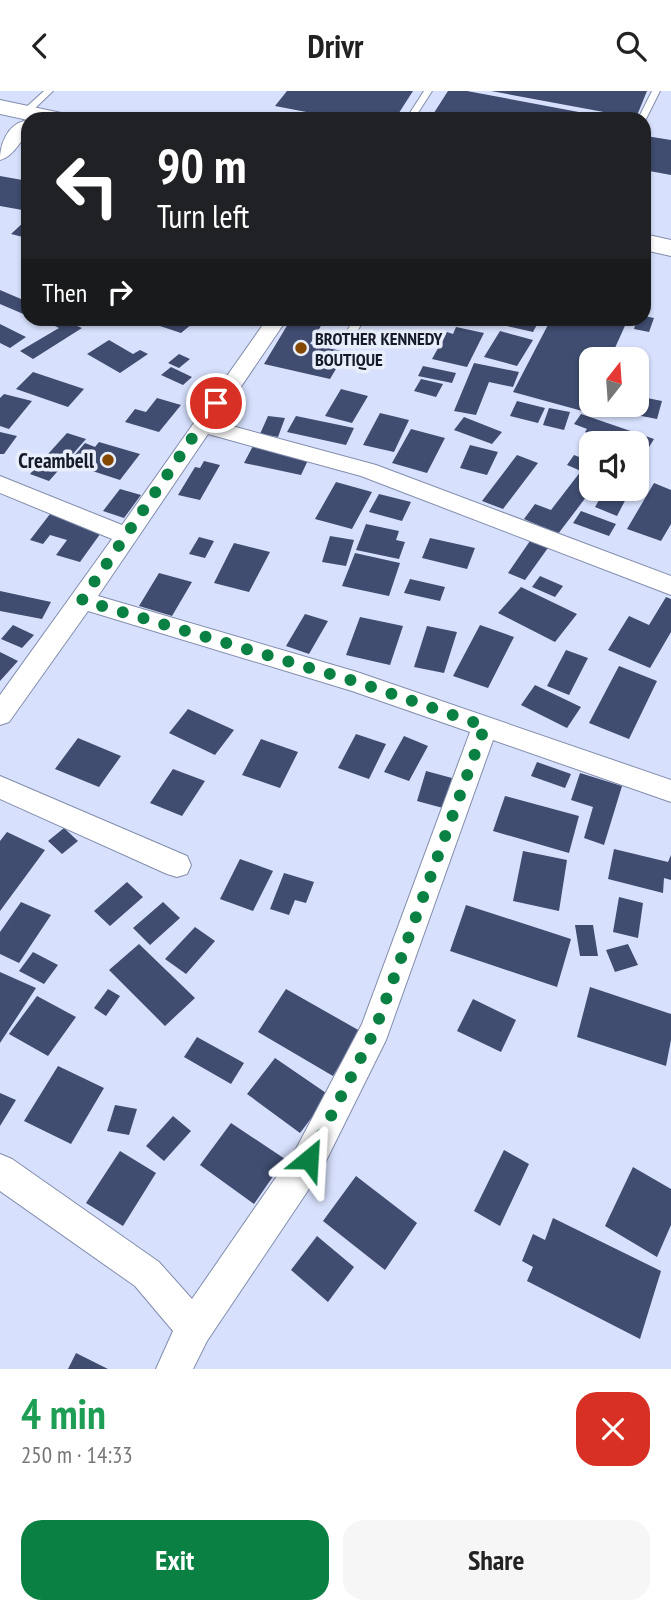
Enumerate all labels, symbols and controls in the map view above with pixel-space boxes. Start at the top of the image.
text: Drivr [308,25,363,67]
icon: back [21,27,59,65]
icon: search [612,27,650,65]
text: 90 m [157,133,246,197]
icon: left [42,140,133,231]
text: Turn left [157,195,249,237]
icon: right [101,273,139,311]
text: Then [42,276,87,309]
place label: BROTHER KENNEDY BOUTIQUE [315,327,443,371]
marker: BROTHER KENNEDY BOUTIQUE [293,340,309,356]
north arrow [579,347,649,417]
map controls [579,347,649,501]
pin [186,373,246,433]
icon: arrive [197,384,235,422]
button: sound [579,431,649,501]
place label: Creambell [18,447,95,474]
marker: Creambell [100,452,116,468]
position arrow [272,1122,346,1196]
text: 4 min [21,1386,106,1441]
button: close [576,1392,650,1466]
text: 250 m · 14:33 [21,1440,133,1469]
button: Exit [21,1520,329,1600]
button: Share [343,1520,650,1600]

